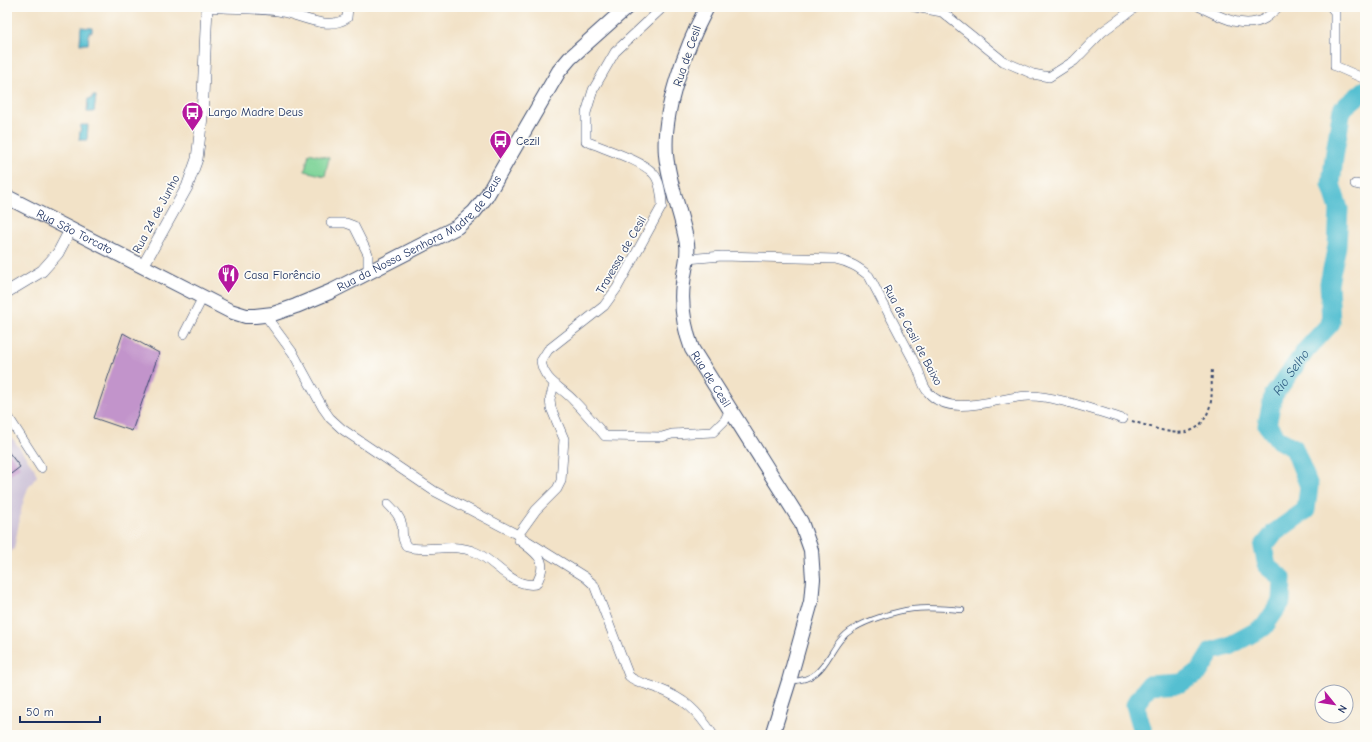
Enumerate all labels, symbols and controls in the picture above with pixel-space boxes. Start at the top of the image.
street label: Rua de Cesil [670,24,704,88]
bus stop icon: Largo Madre Deus [179,99,205,132]
place label: Largo Madre Deus [208,105,303,119]
bus stop icon: Cezil [487,128,513,161]
place label: Cezil [516,134,540,148]
street label: Rua 24 de Junho [129,172,183,256]
street label: Rua da Nossa Senhora Madre de Deus [335,173,504,294]
street label: Rua São Torcato [34,206,115,257]
street label: Travessa de Cesil [593,213,649,297]
restaurant icon: Casa Florêncio [215,262,241,295]
place label: Casa Florêncio [244,268,321,282]
street label: Rua de Cesil de Baixo [881,282,945,388]
water label: Rio Selho [1269,346,1312,397]
street label: Rua de Cesil [688,348,734,410]
north arrow [1314,684,1354,724]
scale bar [20,698,100,724]
text: N [1335,702,1350,715]
text: 50 m [26,705,54,719]

